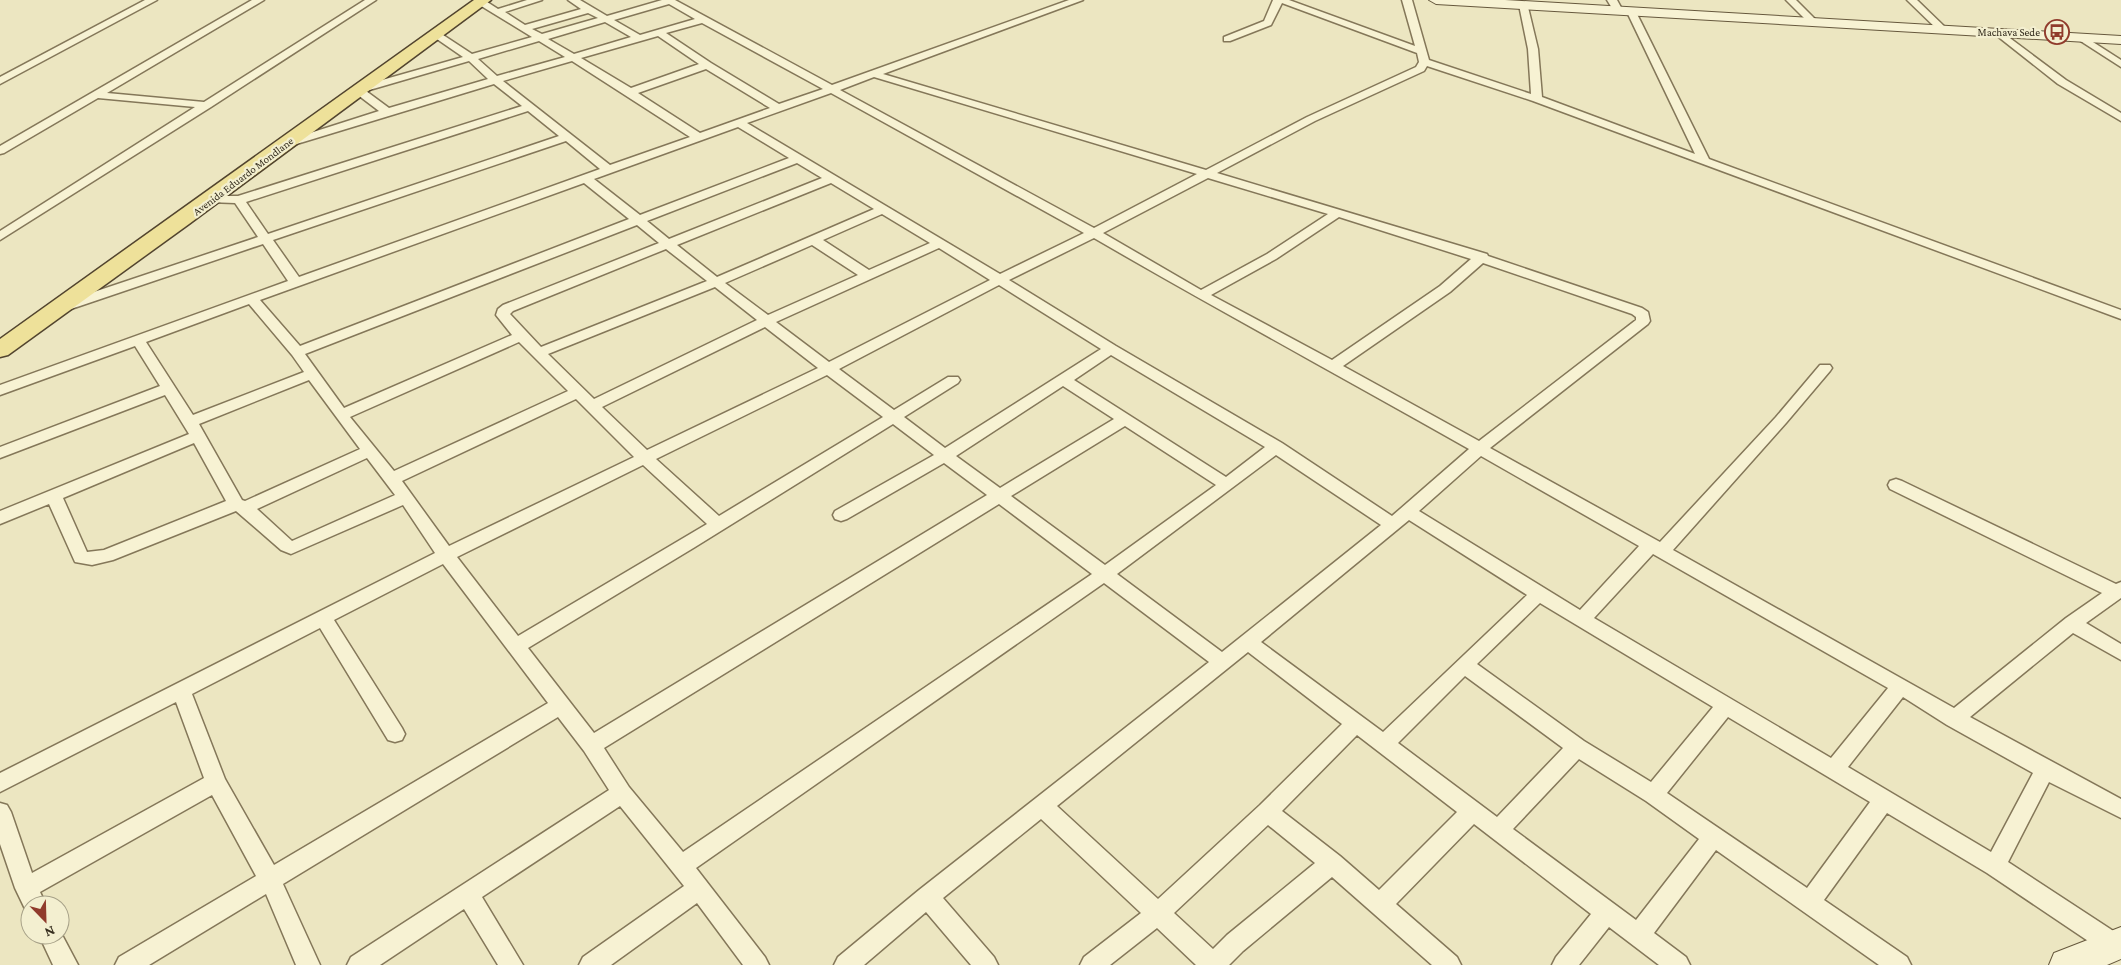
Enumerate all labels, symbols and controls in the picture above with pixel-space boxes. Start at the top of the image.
bus stop icon: Machava Sede [2044,19,2070,45]
place label: Machava Sede [1978,26,2040,38]
street label: Avenida Eduardo Mondlane [191,134,296,218]
north arrow [20,895,70,945]
text: N [42,923,58,941]

